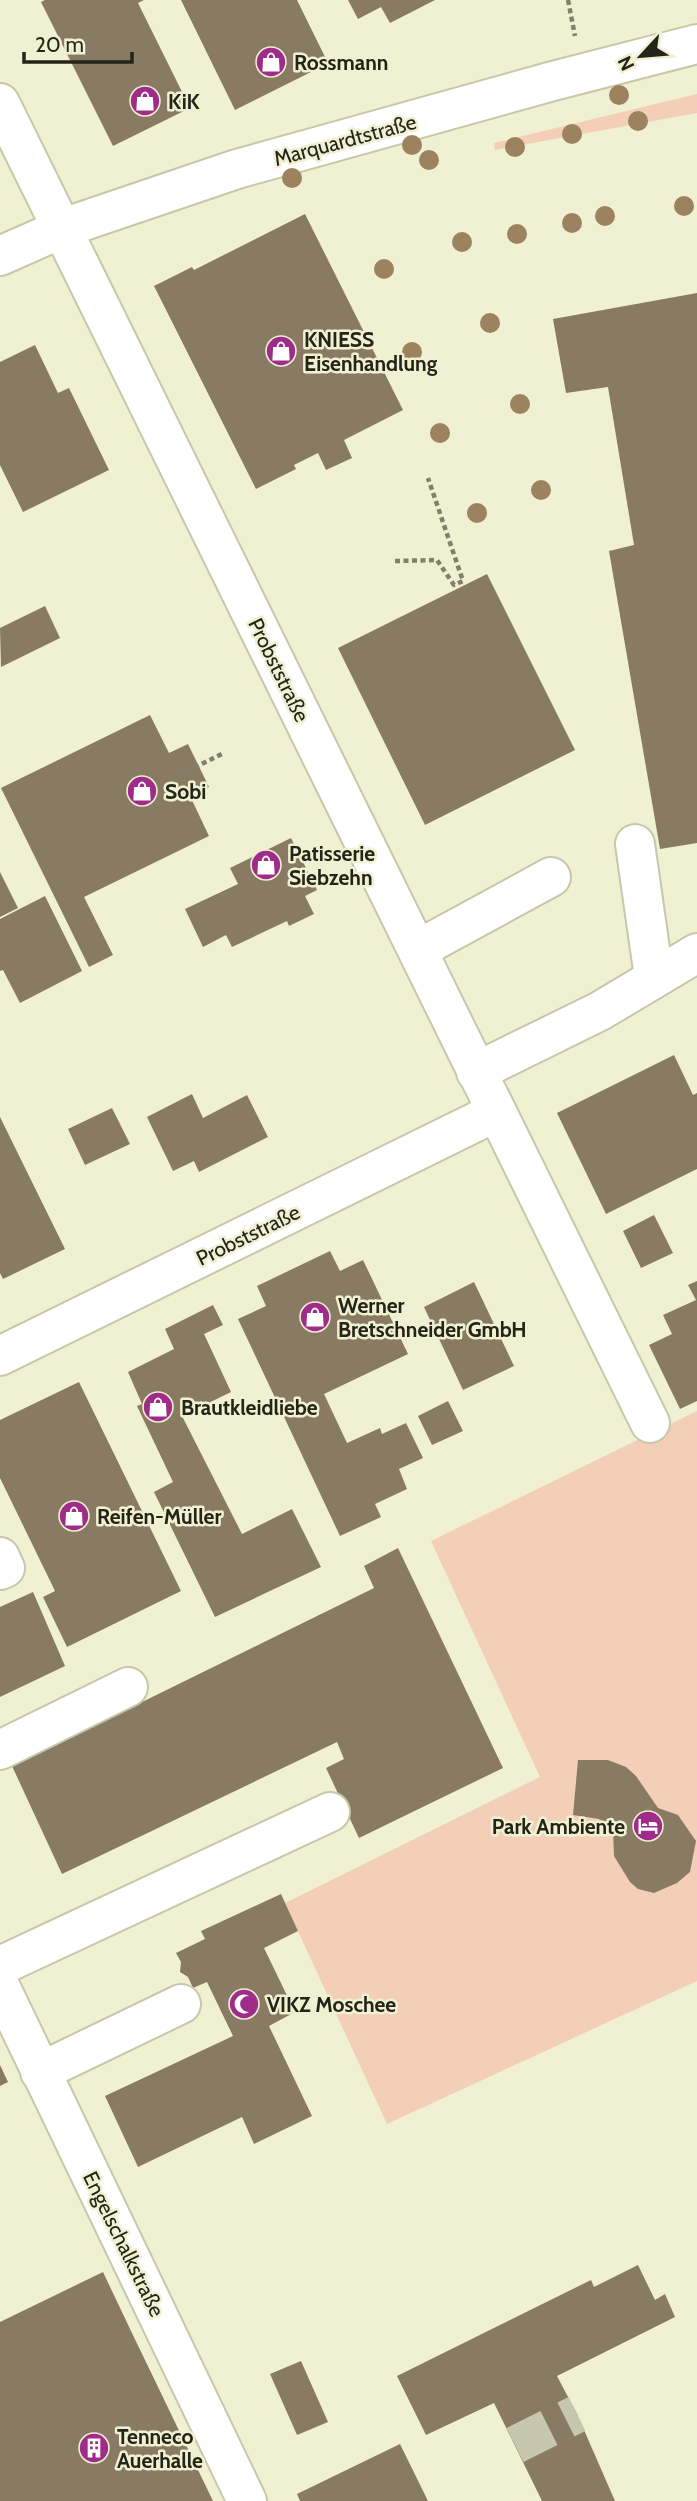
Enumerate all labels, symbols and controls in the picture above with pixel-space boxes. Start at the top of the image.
scale bar [24,21,133,65]
north arrow [606,21,676,91]
text: 20 m [35,32,84,57]
shop icon: Rossmann [254,45,288,79]
place label: Rossmann [294,50,388,75]
text: N [613,52,639,74]
shop icon: KiK [128,84,162,118]
place label: KiK [168,89,201,114]
street label: Marquardtstraße [271,109,419,171]
place label: KNIESS Eisenhandlung [304,327,438,376]
shop icon: KNIESS Eisenhandlung [264,334,298,368]
street label: Probststraße [243,614,315,726]
shop icon: Sobi [125,774,159,808]
place label: Sobi [165,779,206,804]
place label: Patisserie Siebzehn [289,841,375,890]
shop icon: Patisserie Siebzehn [249,848,283,882]
street label: Probststraße [192,1199,304,1271]
place label: Werner Bretschneider GmbH [338,1293,527,1342]
shop icon: Werner Bretschneider GmbH [298,1300,332,1334]
shop icon: Brautkleidliebe [141,1390,175,1424]
place label: Brautkleidliebe [181,1395,318,1420]
shop icon: Reifen-Müller [57,1499,91,1533]
place label: Reifen-Müller [97,1504,221,1529]
hotel icon: Park Ambiente [631,1809,665,1843]
place label: Park Ambiente [492,1814,625,1839]
mosque icon: VIKZ Moschee [227,1987,261,2021]
place label: VIKZ Moschee [267,1992,396,2017]
street label: Engelschalkstraße [78,2167,170,2321]
place label: Tenneco Auerhalle [117,2424,203,2473]
building icon: Tenneco Auerhalle [77,2431,111,2465]

